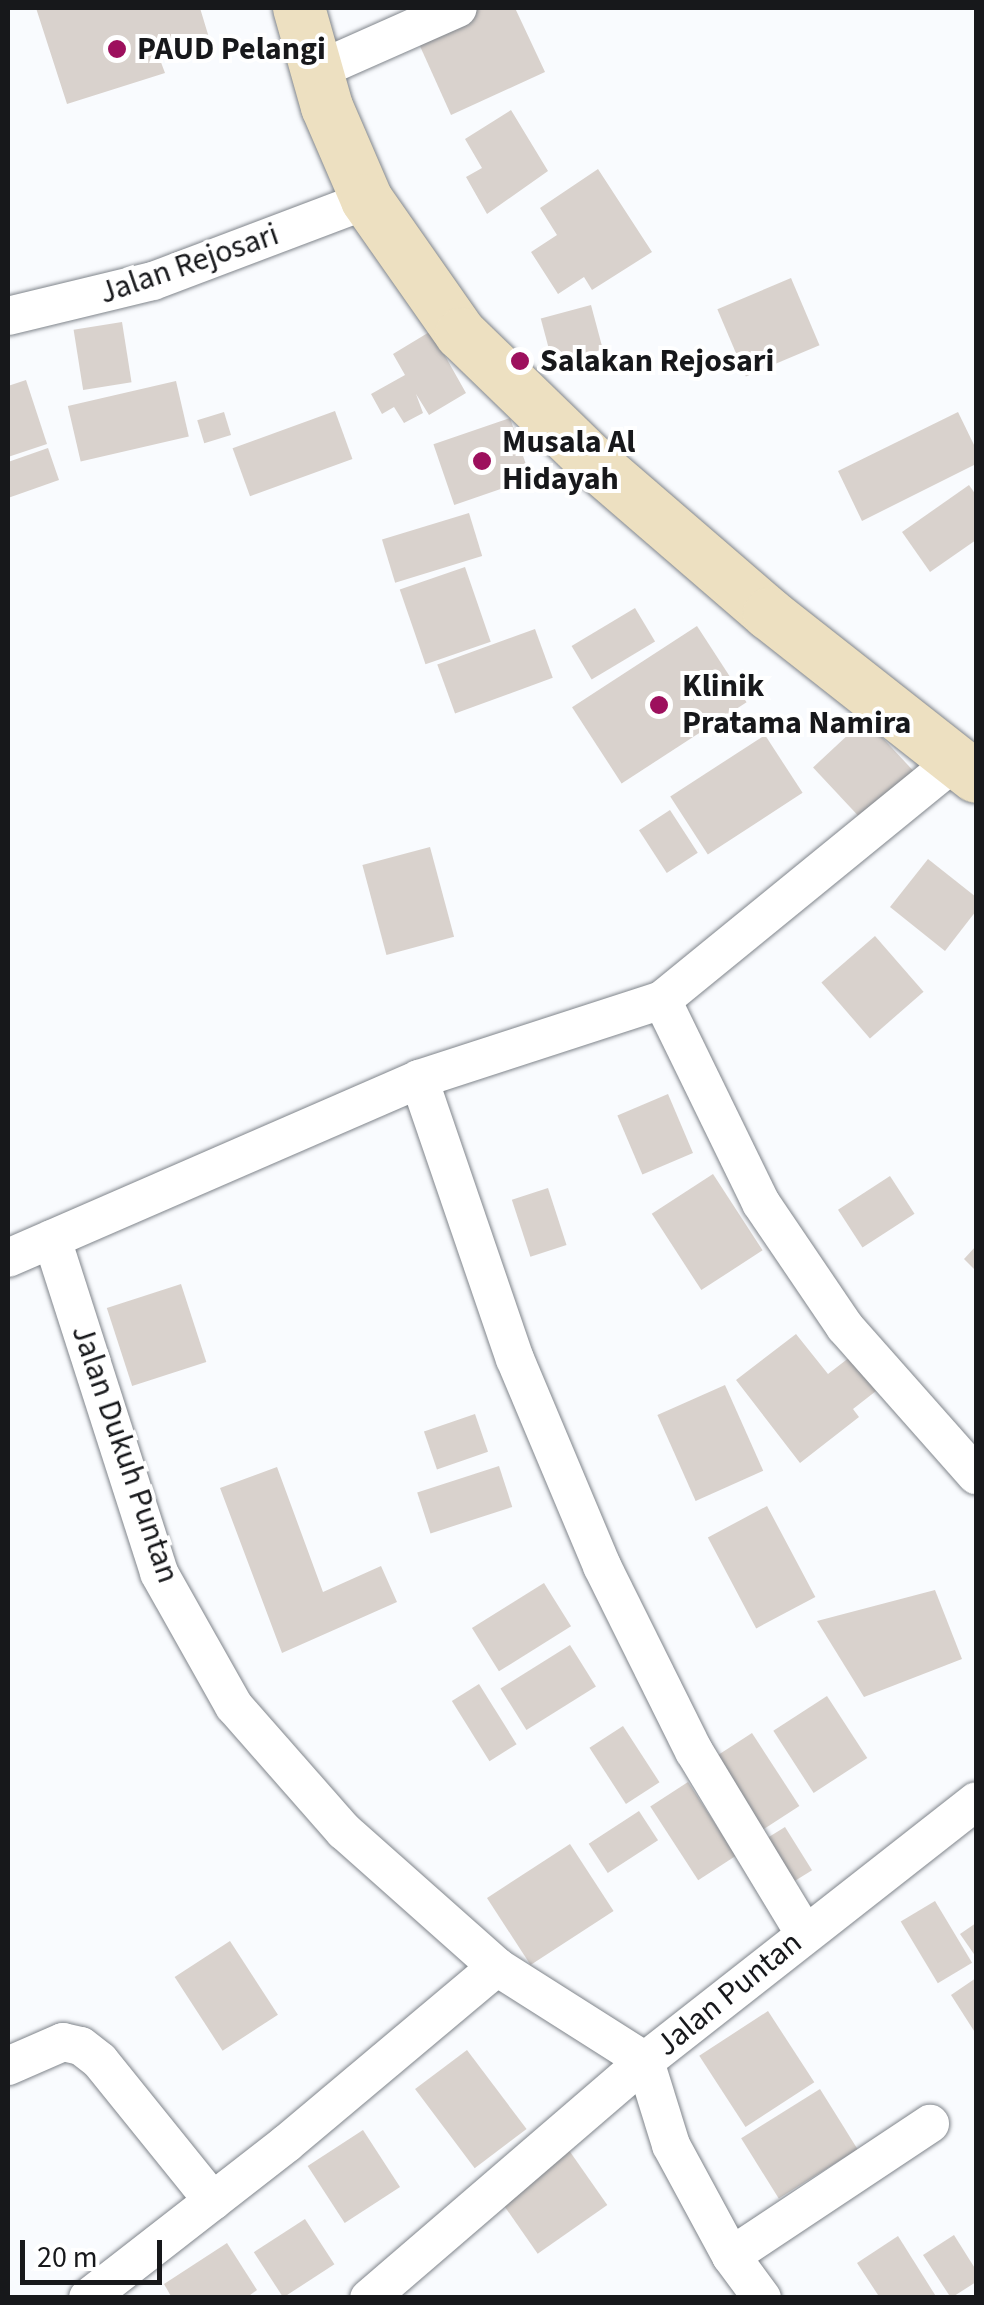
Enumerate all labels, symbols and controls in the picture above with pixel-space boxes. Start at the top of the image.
place label: PAUD Pelangi [137,30,326,68]
marker: PAUD Pelangi [106,38,128,60]
street label: Jalan Rejosari [94,215,284,313]
place label: Salakan Rejosari [540,342,774,380]
marker: Salakan Rejosari [509,350,531,372]
place label: Musala Al Hidayah [502,424,636,499]
marker: Musala Al Hidayah [471,450,493,472]
place label: Klinik Pratama Namira [682,668,911,743]
marker: Klinik Pratama Namira [646,692,672,718]
street label: Jalan Dukuh Puntan [63,1320,187,1588]
street label: Jalan Puntan [648,1924,810,2064]
scale bar [25,2220,168,2282]
text: 20 m [37,2236,98,2279]

